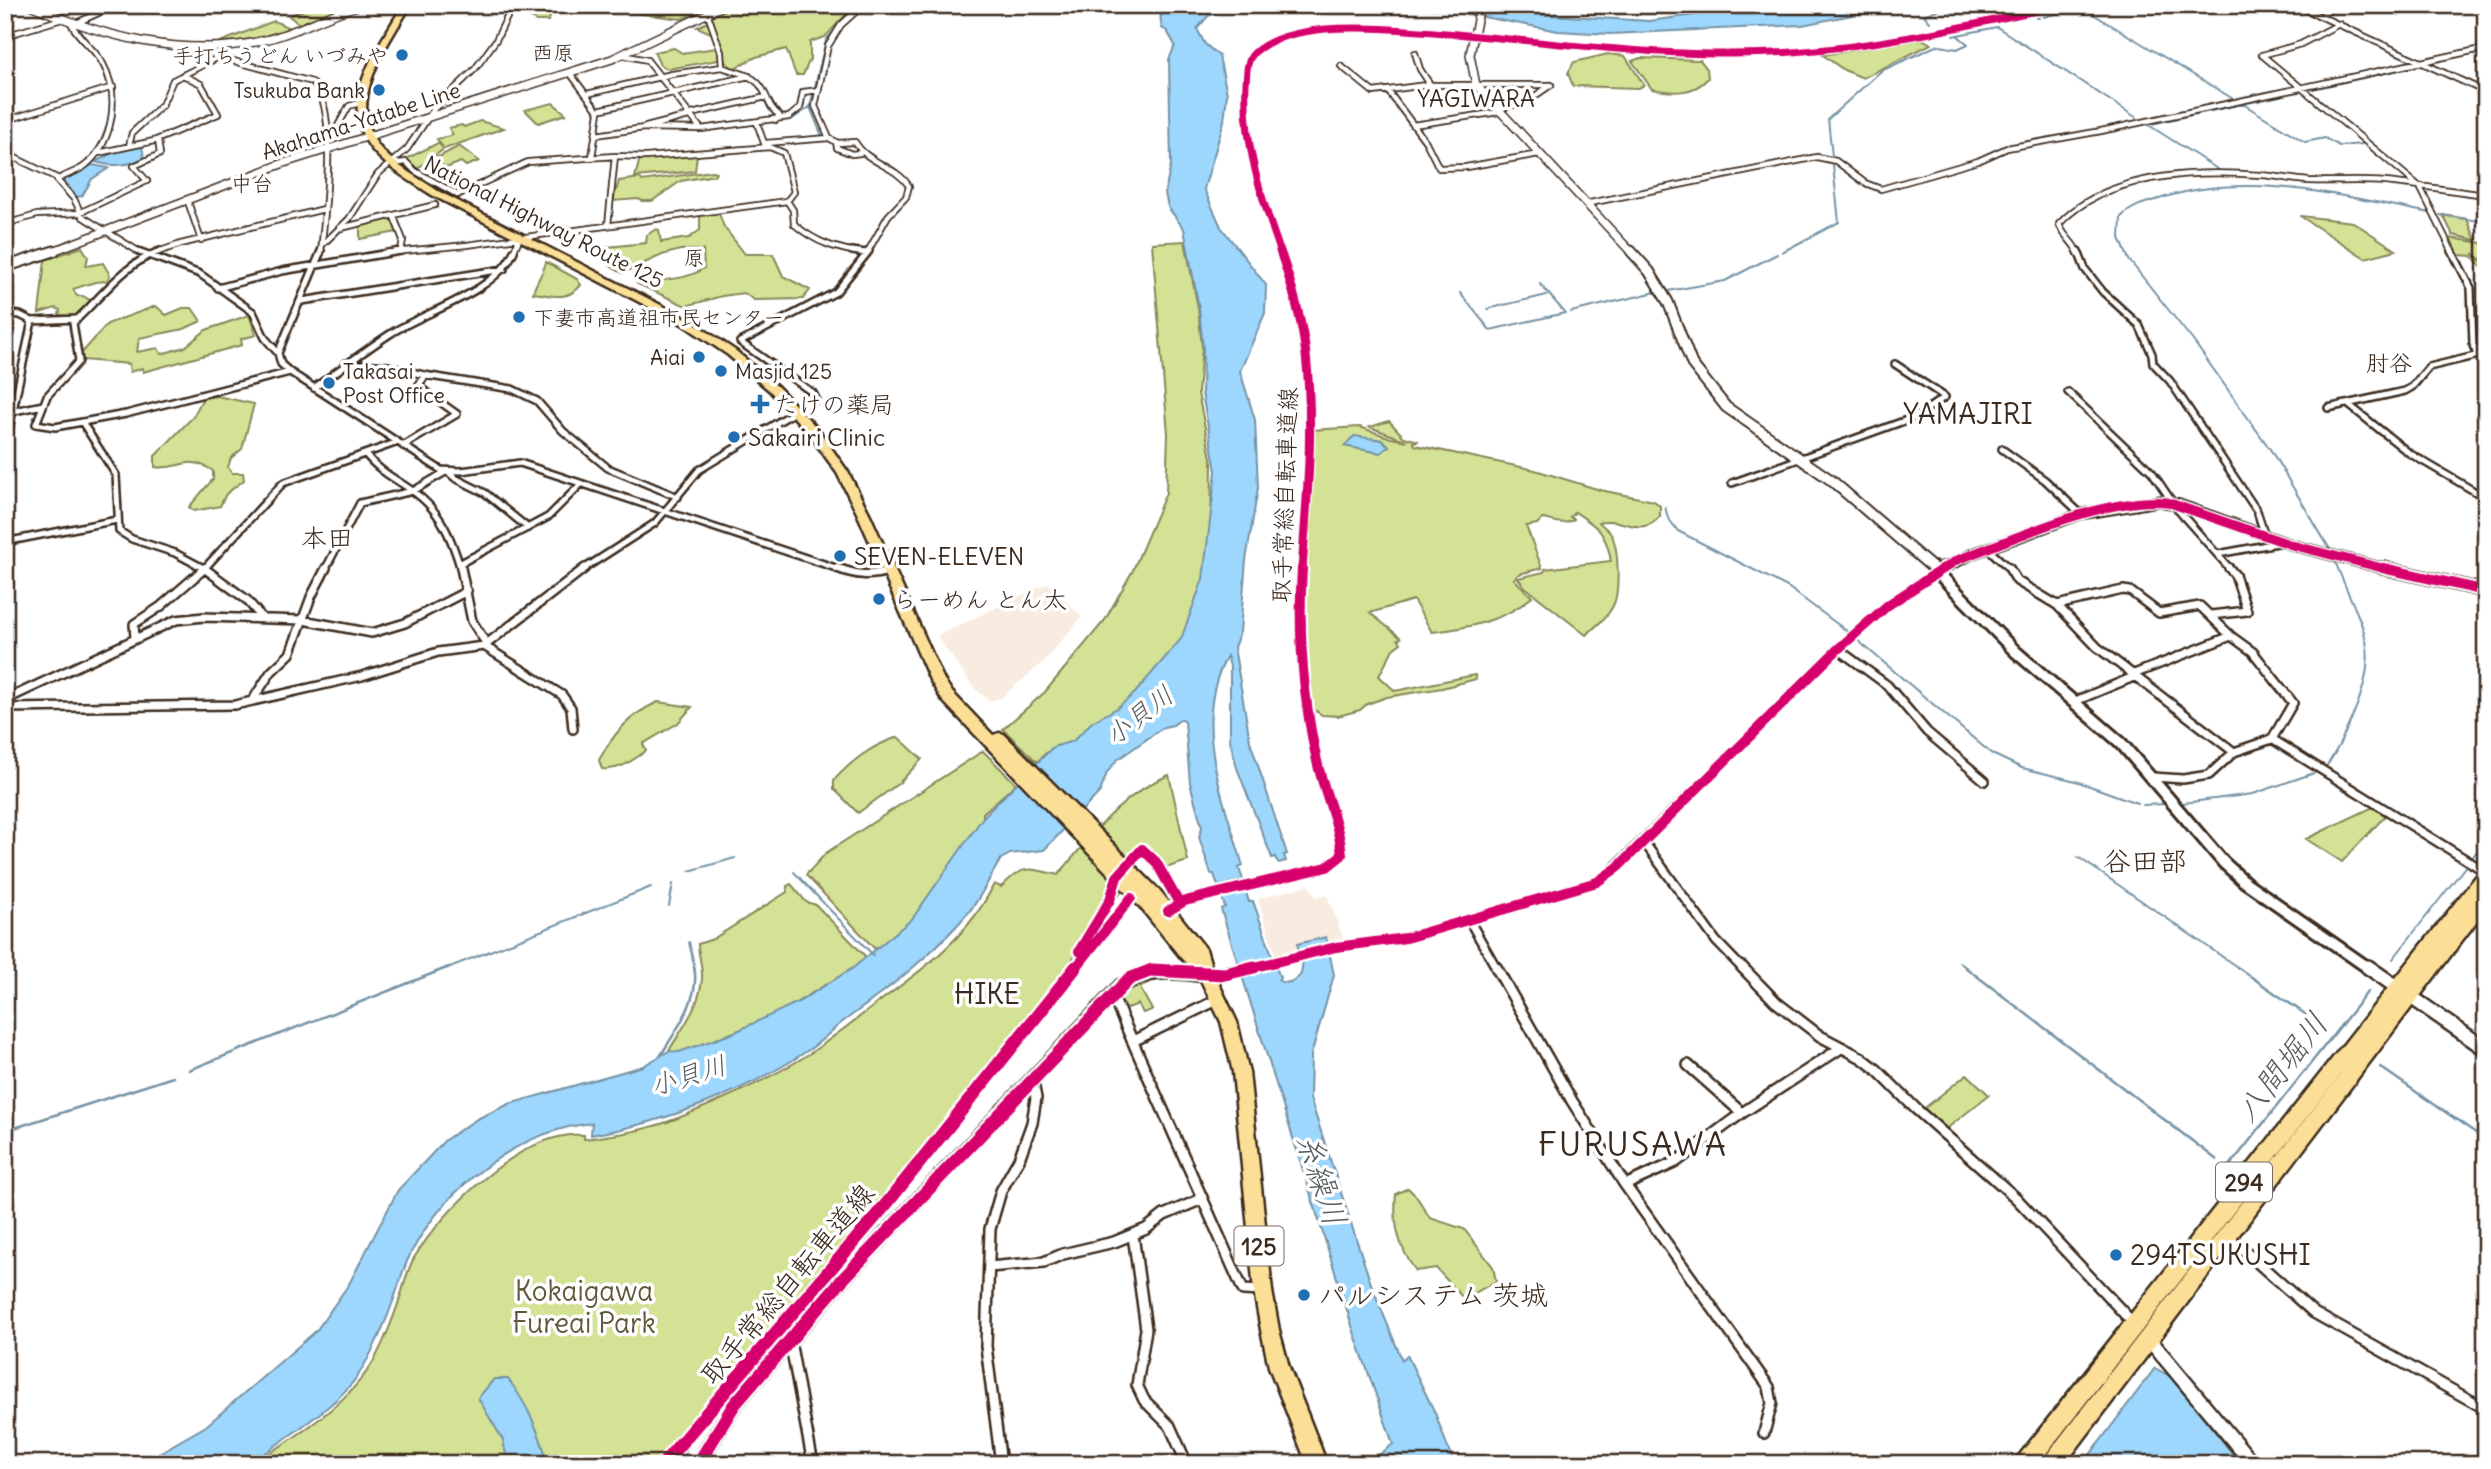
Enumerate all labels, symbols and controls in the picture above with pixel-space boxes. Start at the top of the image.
district label: 西原 [532,39,574,66]
place label: 手打ちうどん いづみや [173,42,388,69]
marker: 手打ちうどん いづみや [394,47,410,63]
street label: Akahama-Yatabe Line [258,76,464,166]
place label: Tsukuba Bank [234,77,365,104]
marker: Tsukuba Bank [371,82,387,98]
district label: YAGIWARA [1417,84,1535,113]
street label: National Highway Route 125 [420,150,668,294]
district label: 中台 [231,170,273,197]
district label: 原 [684,244,705,271]
place label: 下妻市高道祖市民センター [533,304,784,331]
marker: 下妻市高道祖市民センター [511,309,527,325]
place label: Aiai [650,344,685,371]
district label: 肘谷 [2366,348,2412,377]
marker: Aiai [691,349,707,365]
place label: Takasai Post Office [343,358,445,409]
place label: Masjid 125 [735,358,832,385]
marker: Masjid 125 [713,363,729,379]
marker: Takasai Post Office [321,375,337,391]
street label: 取手常総自転車道線 [1265,387,1303,603]
place label: たけの薬局 [774,389,894,419]
marker: たけの薬局 [752,396,768,412]
district label: YAMAJIRI [1903,396,2033,432]
place label: Sakairi Clinic [748,422,885,452]
marker: Sakairi Clinic [726,429,742,445]
district label: 本田 [301,521,353,554]
place label: SEVEN-ELEVEN [854,541,1024,571]
marker: SEVEN-ELEVEN [832,548,848,564]
place label: らーめん とん太 [893,584,1067,614]
marker: らーめん とん太 [871,591,887,607]
water label: 小貝川 [1098,678,1180,752]
district label: 谷田部 [2103,843,2187,879]
district label: HIKE [954,976,1020,1012]
water label: 八間堀川 [2225,1004,2337,1130]
water label: 小貝川 [646,1048,730,1102]
district label: FURUSAWA [1538,1123,1728,1165]
water label: 糸繰川 [1288,1127,1356,1231]
road number: 294 [2216,1162,2272,1202]
street label: 取手常総自転車道線 [692,1176,882,1392]
road number: 125 [1234,1226,1284,1266]
place label: 294TSUKUSHI [2130,1237,2311,1273]
marker: 294TSUKUSHI [2108,1247,2124,1263]
park label: Kokaigawa Fureai Park [512,1273,656,1341]
place label: パルシステム 茨城 [1318,1277,1548,1313]
marker: パルシステム 茨城 [1296,1287,1312,1303]

